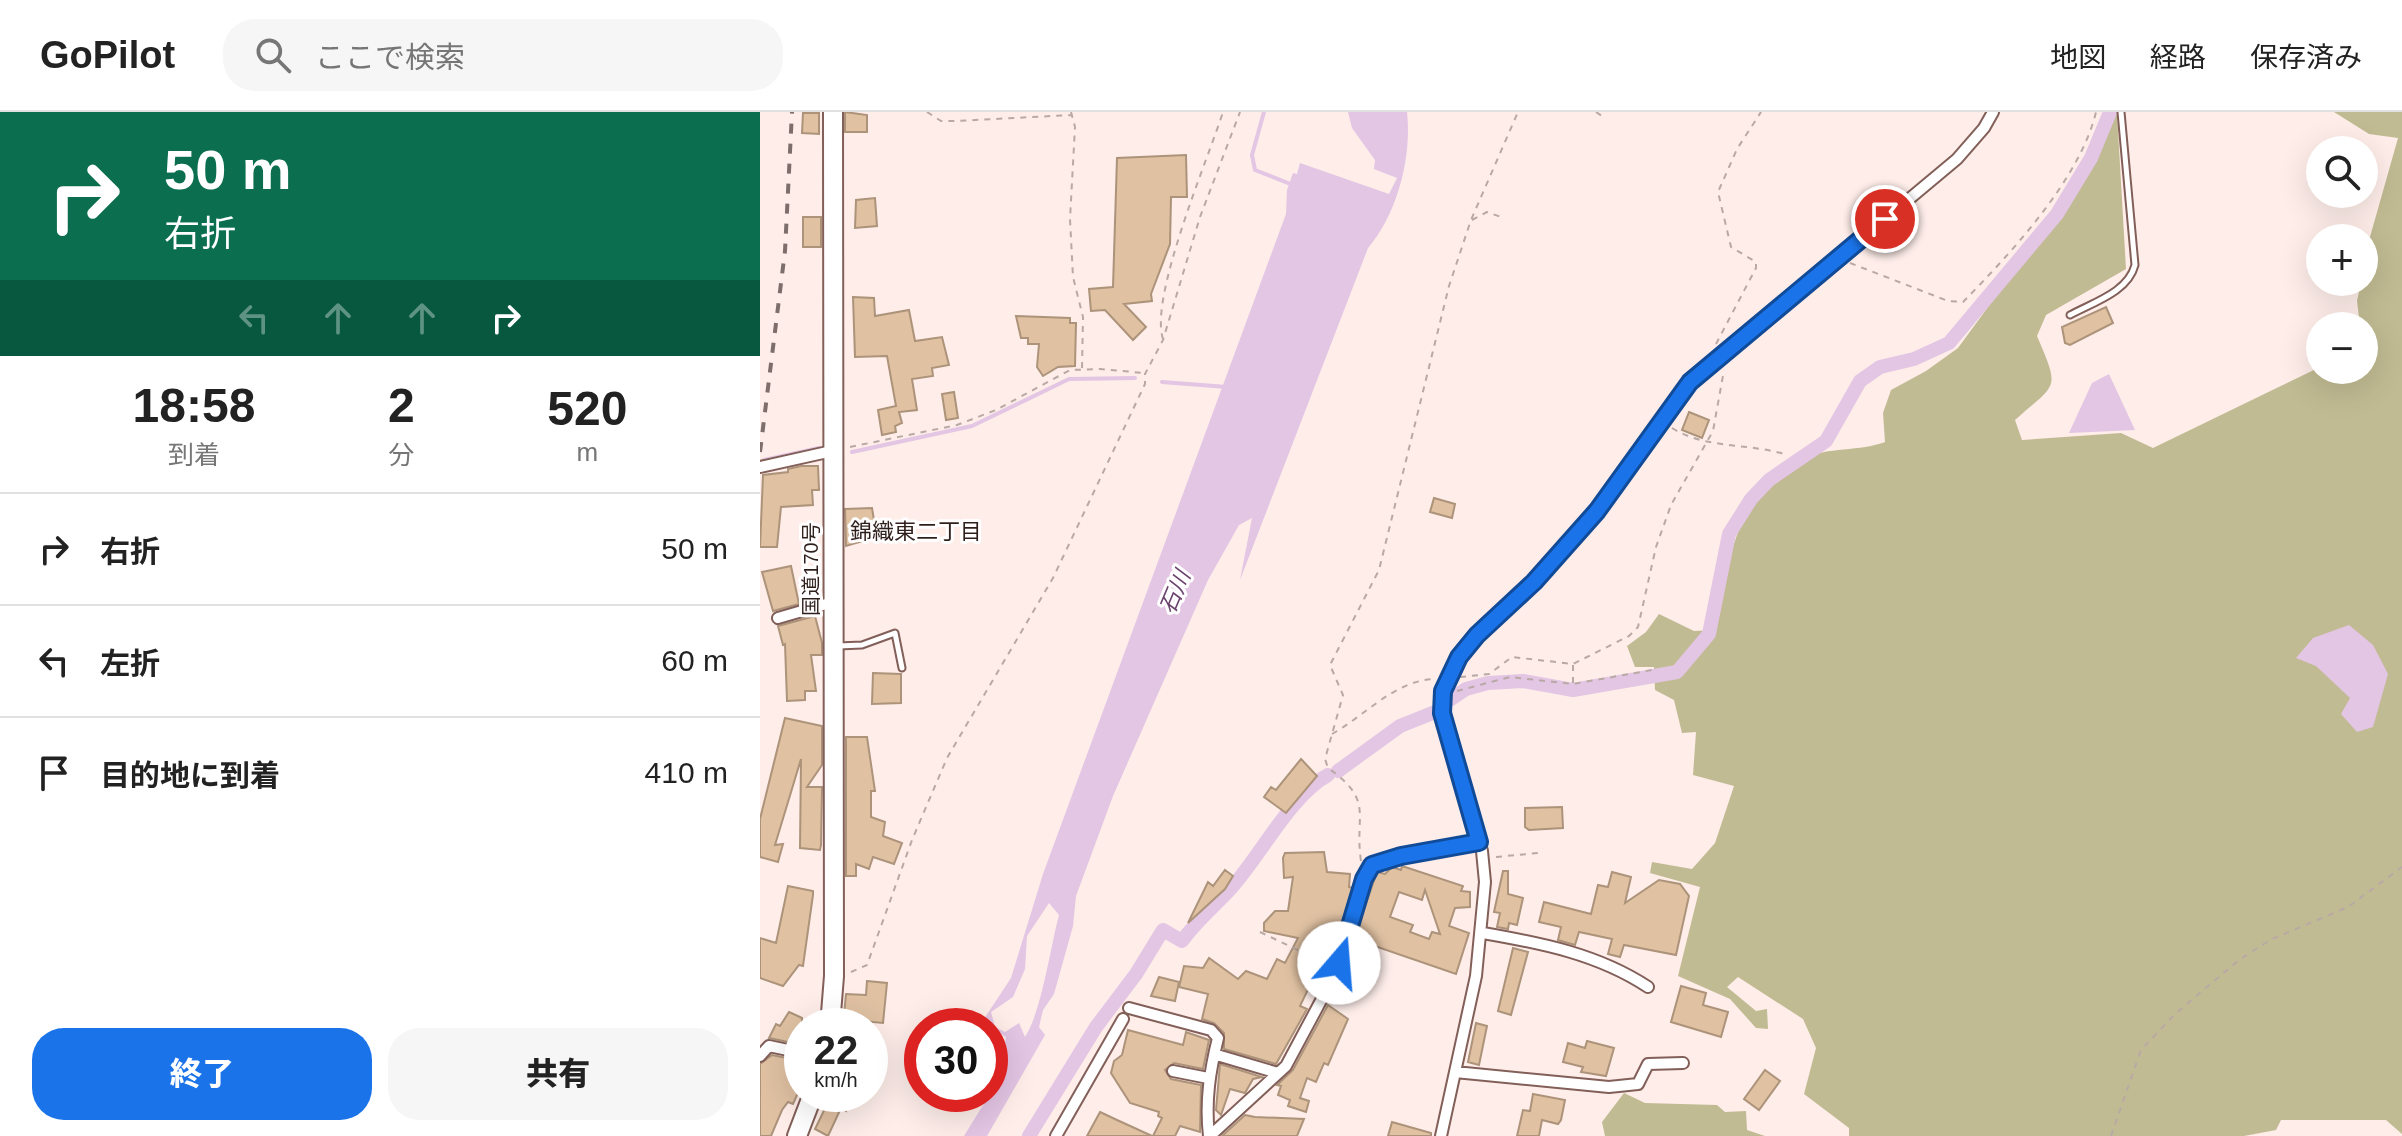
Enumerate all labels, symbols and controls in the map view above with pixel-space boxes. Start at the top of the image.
search box [223,19,783,91]
icon: search [251,33,295,77]
text: GoPilot [40,34,175,76]
text: ここで検索 [315,41,465,74]
text: 地図 [2050,42,2106,73]
text: 経路 [2150,42,2206,73]
text: 保存済み [2250,42,2362,73]
map controls [2306,136,2378,384]
button: search [2306,136,2378,208]
text: 50 m [164,138,292,201]
icon: right [32,144,136,248]
pin [1851,185,1919,253]
icon: arrive [1863,197,1907,241]
text: 右折 [164,213,236,254]
button: + [2306,224,2378,296]
icon: left [232,296,276,340]
icon: ahead [316,296,360,340]
icon: ahead [400,296,444,340]
icon: right [484,296,528,340]
button: − [2306,312,2378,384]
text: 18:58 [133,379,255,432]
text: 2 [388,379,415,432]
text: 520 [547,382,627,435]
text: m [577,437,598,467]
text: 到着 [168,440,220,470]
text: 分 [388,440,414,470]
district label: 錦織東二丁目 [850,519,982,544]
street label: 国道170号 [800,522,822,616]
icon: right [32,527,76,571]
text: 50 m [661,532,728,565]
text: 右折 [100,535,160,568]
water label: 石川 [1155,565,1196,617]
icon: left [32,639,76,683]
text: 60 m [661,644,728,677]
text: 左折 [100,647,160,680]
icon: arrive [32,751,76,795]
text: 410 m [645,756,728,789]
text: 目的地に到着 [100,759,280,792]
position arrow [1297,921,1381,1005]
speed limit sign: 30 [904,1008,1008,1112]
button: 終了 [32,1028,372,1120]
button: 共有 [388,1028,728,1120]
text: 22 [814,1028,858,1072]
text: km/h [814,1069,858,1091]

